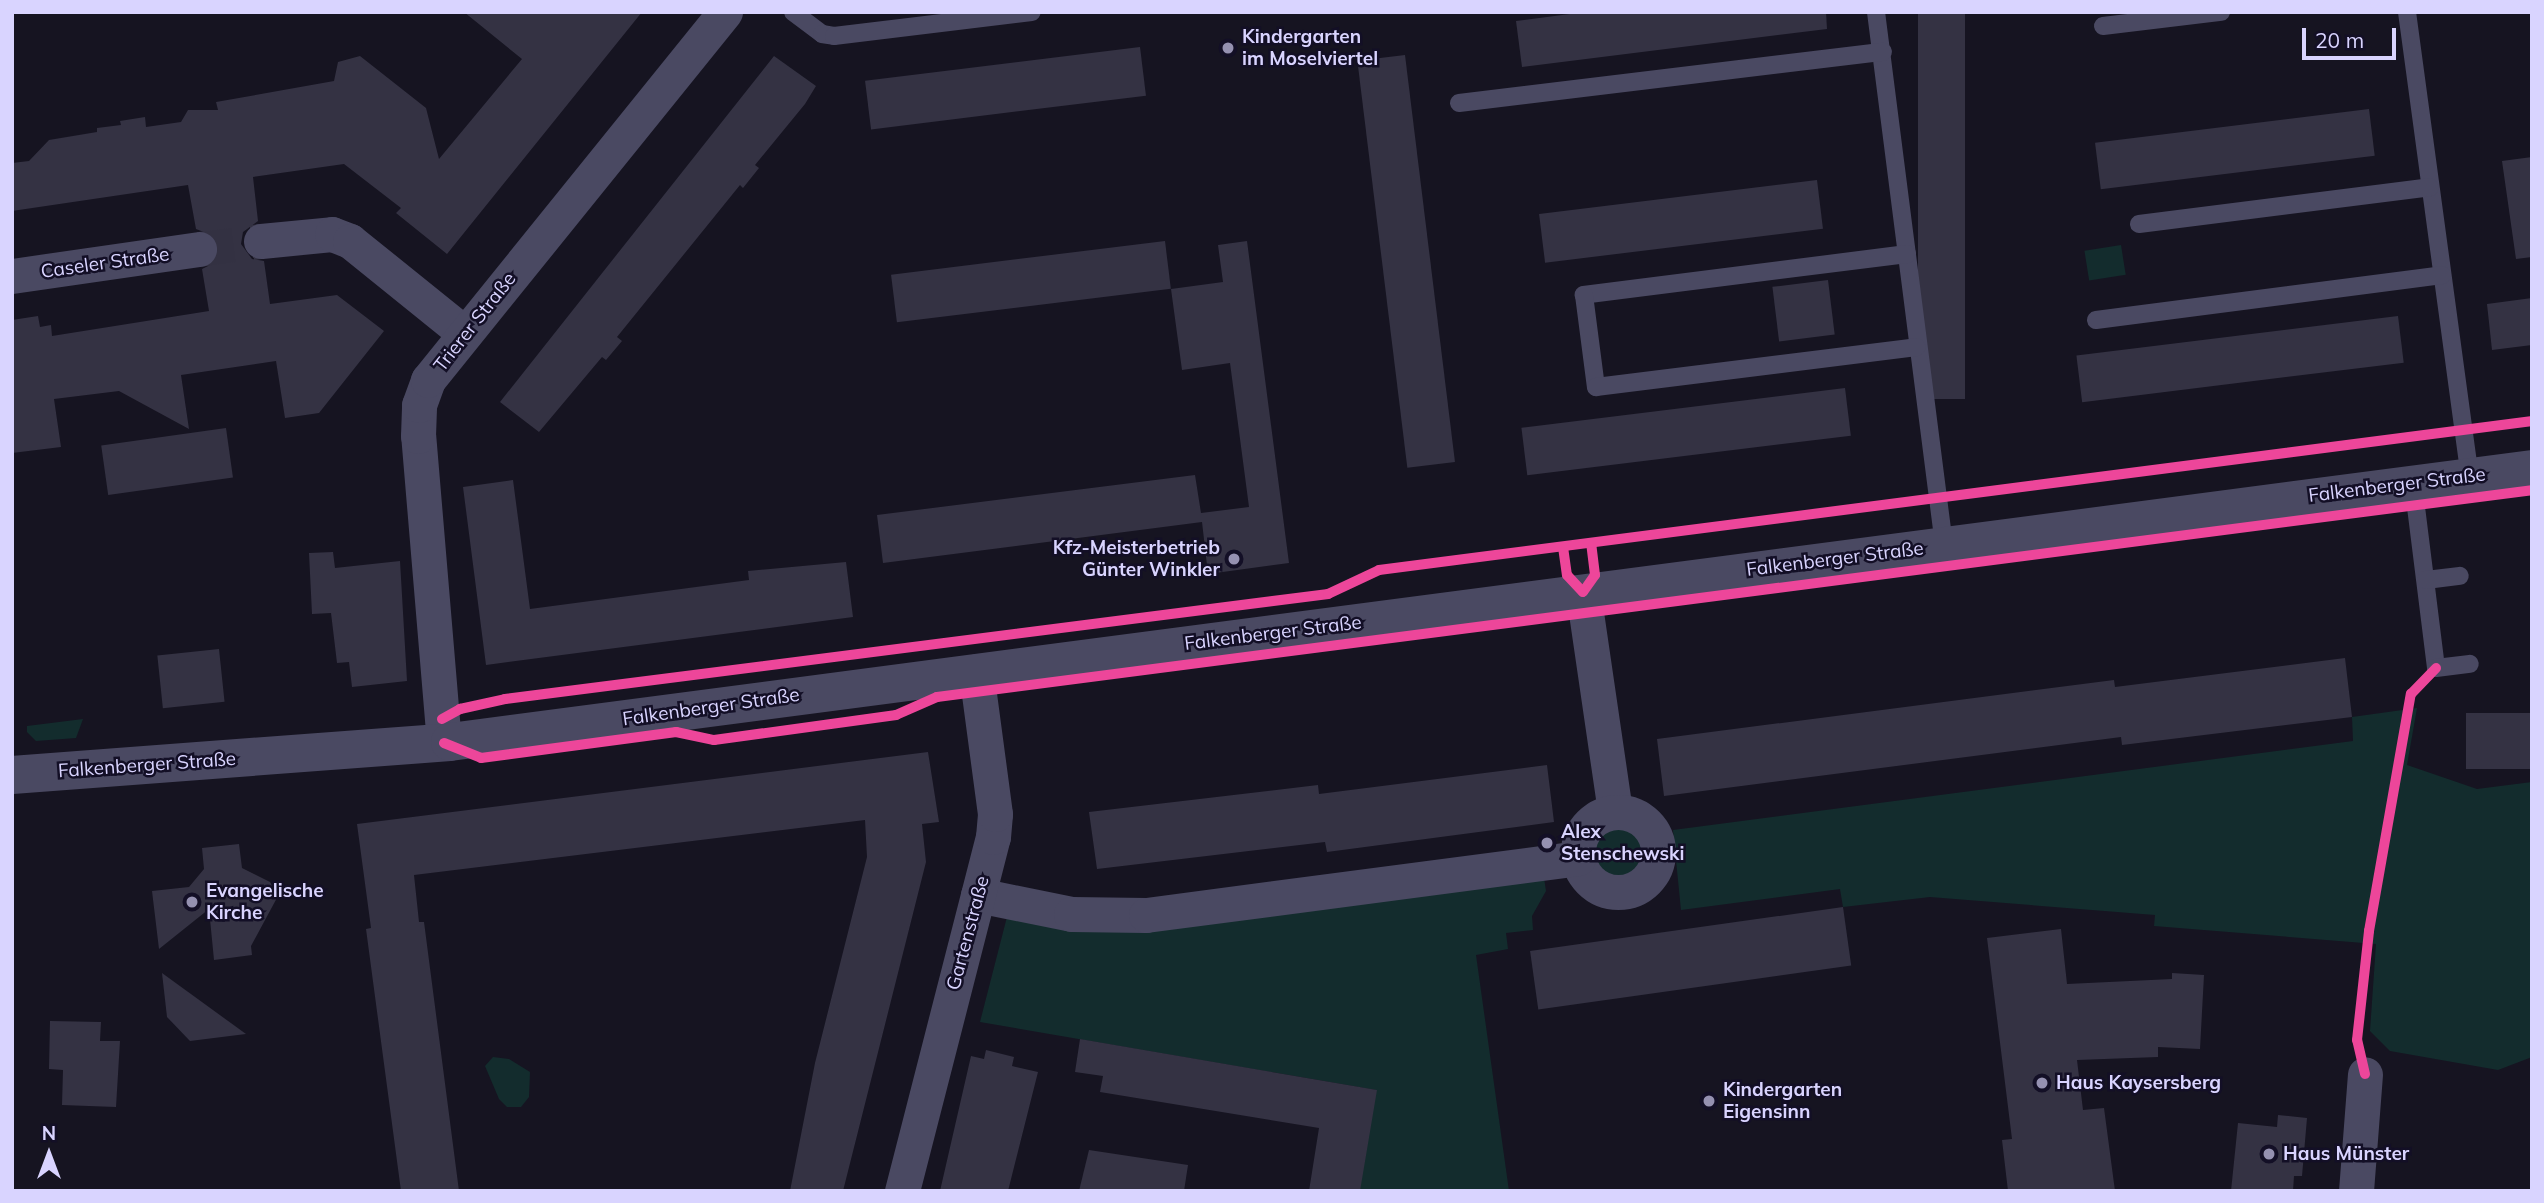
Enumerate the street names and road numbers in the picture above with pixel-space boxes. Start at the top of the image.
street label: Caseler Straße [39,243,171,283]
street label: Trierer Straße [429,268,521,376]
street label: Falkenberger Straße [2307,463,2487,507]
street label: Falkenberger Straße [1745,537,1925,581]
street label: Falkenberger Straße [1183,611,1363,655]
street label: Falkenberger Straße [621,683,801,731]
street label: Falkenberger Straße [57,747,237,783]
street label: Gartenstraße [942,873,994,993]

